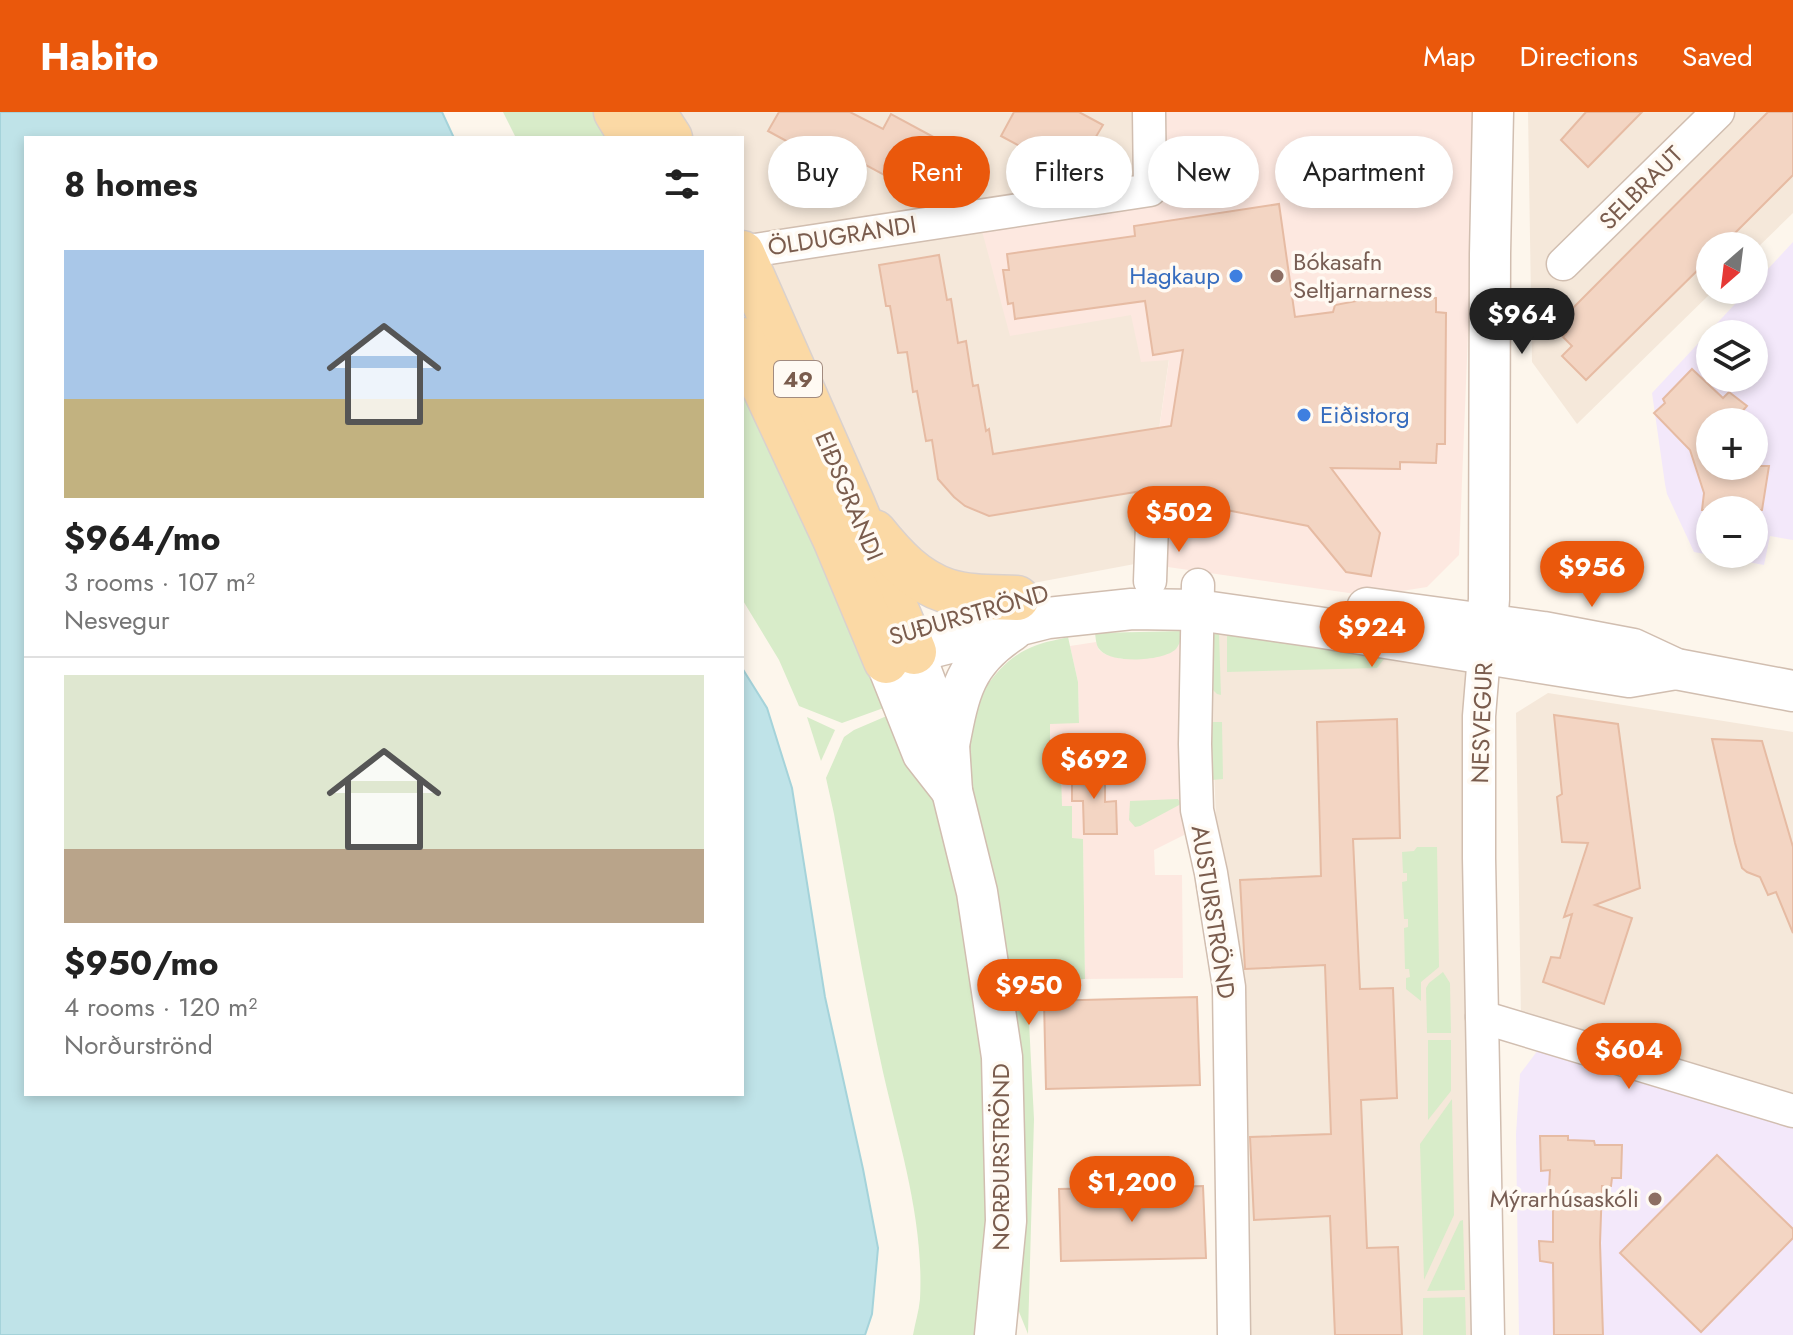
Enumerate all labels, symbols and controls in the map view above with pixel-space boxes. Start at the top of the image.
text: Habito [40,29,159,84]
text: Map [1423,36,1475,77]
text: Directions [1519,36,1638,77]
text: Saved [1682,36,1753,77]
chip: Buy [768,136,867,208]
chip: Rent [883,136,990,208]
chip: Filters [1006,136,1132,208]
chip: New [1148,136,1259,208]
chip: Apartment [1275,136,1453,208]
street label: SELBRAUT [1591,138,1691,238]
text: 8 homes [64,160,198,209]
icon: filters [660,162,704,206]
street label: ÖLDUGRANDI [765,207,919,265]
north arrow [1696,232,1768,304]
map controls [1696,232,1768,568]
place label: Bókasafn Seltjarnarness [1293,244,1432,307]
place label: Hagkaup [1129,258,1220,293]
marker: Hagkaup [1227,267,1245,285]
marker: Bókasafn Seltjarnarness [1268,267,1286,285]
pin: $964 [1475,288,1569,356]
text: $964 [1487,295,1557,333]
icon: home [312,302,456,446]
button: layers [1696,320,1768,392]
road number: 49 [774,361,822,397]
place label: Eiðistorg [1320,397,1410,432]
marker: Eiðistorg [1295,406,1313,424]
button: + [1696,408,1768,480]
street label: EIÐSGRANDI [807,426,892,566]
pin: $502 [1132,486,1226,554]
text: $502 [1145,493,1213,531]
button: − [1696,496,1768,568]
text: $964/mo [64,514,221,563]
pin: $956 [1545,541,1639,609]
text: $956 [1558,548,1626,586]
text: 3 rooms · 107 m² [64,563,255,601]
street label: SUÐURSTRÖND [885,575,1053,654]
text: Nesvegur [64,601,170,639]
pin: $924 [1325,601,1419,669]
text: $924 [1338,608,1406,646]
street label: NESVEGUR [1462,661,1501,784]
icon: home [312,727,456,871]
pin: $692 [1047,733,1141,801]
text: $692 [1060,740,1128,778]
street label: AUSTURSTRÖND [1182,823,1244,1001]
text: $950/mo [64,939,219,988]
pin: $950 [982,959,1076,1027]
text: $950 [995,966,1063,1004]
text: 4 rooms · 120 m² [64,988,257,1026]
pin: $604 [1582,1023,1676,1091]
text: Norðurströnd [64,1026,213,1064]
text: $604 [1595,1030,1663,1068]
street label: NORÐURSTRÖND [983,1063,1018,1251]
pin: $1,200 [1067,1156,1197,1224]
text: $1,200 [1087,1163,1177,1201]
place label: Mýrarhúsaskóli [1490,1181,1639,1216]
marker: Mýrarhúsaskóli [1646,1190,1664,1208]

